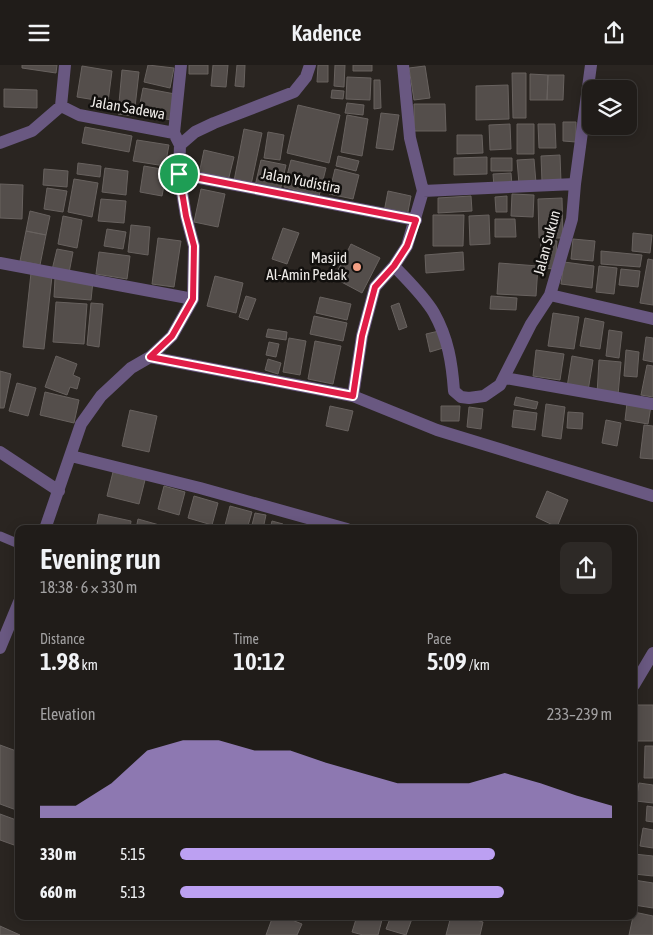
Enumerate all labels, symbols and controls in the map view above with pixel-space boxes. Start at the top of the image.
icon: menu [25,19,53,47]
icon: share [600,19,628,47]
text: Kadence [292,20,361,46]
map controls [582,80,637,135]
button: layers [582,80,637,135]
street label: Jalan Sadewa [90,93,166,122]
pin [158,153,200,195]
icon: arrive [165,160,193,188]
street label: Jalan Yudistira [260,164,342,197]
street label: Jalan Sukun [530,208,563,277]
place label: Masjid Al-Amin Pedak [266,249,347,283]
marker: Masjid Al-Amin Pedak [351,261,363,273]
button: share [560,542,612,594]
text: Evening run [40,543,161,575]
text: 18:38 · 6 × 330 m [40,578,137,596]
text: Distance [40,631,85,647]
text: Time [233,631,259,647]
text: Pace [427,631,451,647]
text: 1.98 [40,647,80,675]
text: 10:12 [233,647,285,675]
text: 5:09 [427,647,467,675]
text: km [80,657,98,673]
text: /km [467,657,490,673]
text: Elevation [40,705,95,723]
text: 233–239 m [547,705,612,723]
text: 330 m [40,845,76,863]
text: 5:15 [120,845,145,863]
text: 660 m [40,883,76,901]
text: 5:13 [120,883,145,901]

